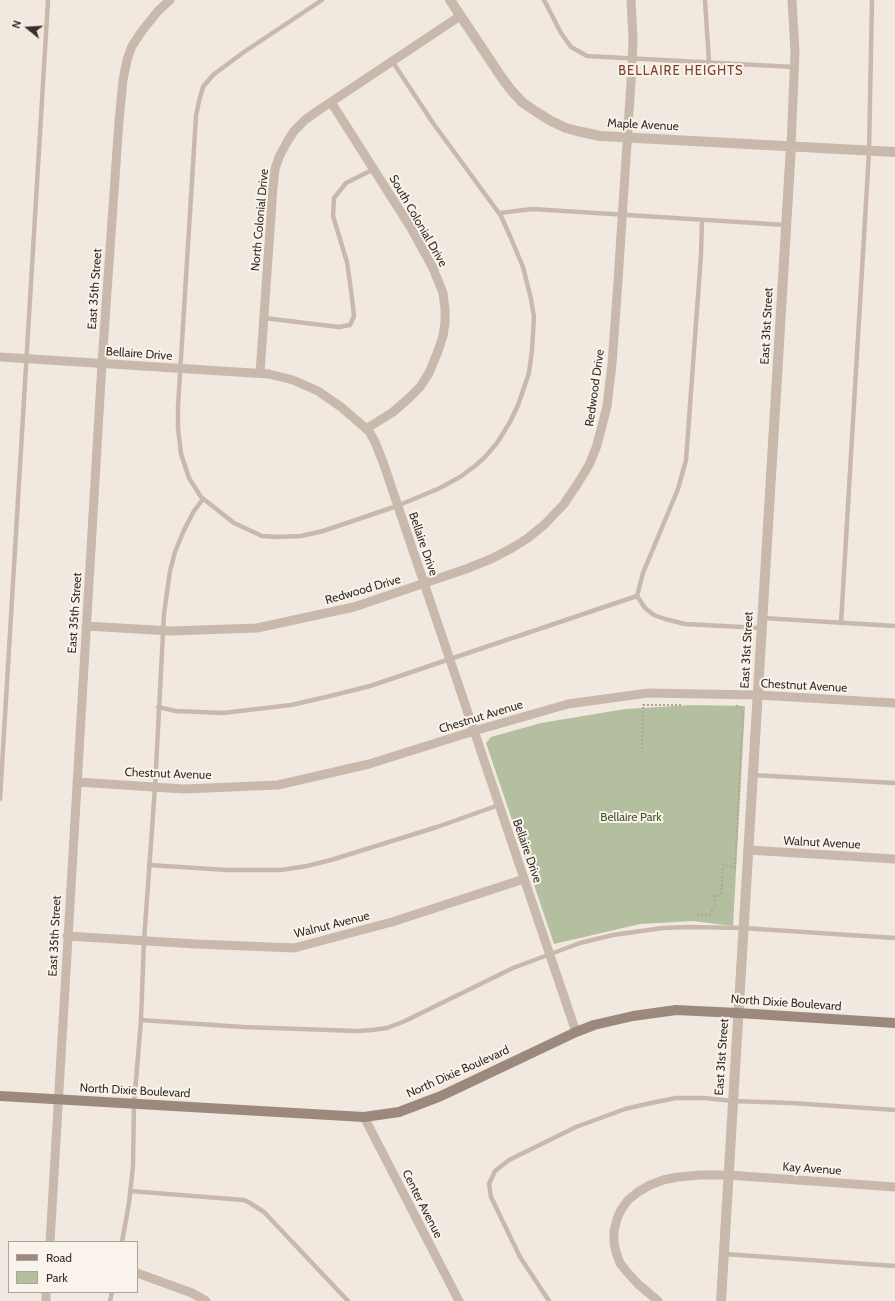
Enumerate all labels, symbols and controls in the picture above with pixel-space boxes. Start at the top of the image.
north arrow [8,8,48,48]
text: N [9,18,24,30]
district label: BELLAIRE HEIGHTS [618,63,744,79]
street label: Maple Avenue [607,116,679,134]
street label: North Colonial Drive [248,168,272,272]
street label: South Colonial Drive [386,172,450,270]
street label: East 35th Street [85,248,105,330]
street label: East 31st Street [758,287,776,365]
street label: Bellaire Drive [105,344,173,364]
street label: Redwood Drive [582,348,608,428]
street label: Bellaire Drive [405,510,441,578]
street label: East 35th Street [65,572,85,654]
street label: Redwood Drive [324,572,402,608]
street label: East 31st Street [738,611,756,689]
street label: Chestnut Avenue [760,677,848,695]
street label: Chestnut Avenue [437,697,525,737]
street label: Chestnut Avenue [124,765,212,783]
park label: Bellaire Park [600,810,662,824]
street label: Bellaire Drive [509,817,545,885]
street label: Walnut Avenue [783,834,861,852]
street label: East 35th Street [46,895,64,977]
street label: Walnut Avenue [293,909,371,941]
street label: North Dixie Boulevard [730,992,842,1014]
street label: East 31st Street [712,1018,732,1096]
street label: North Dixie Boulevard [404,1043,512,1101]
street label: North Dixie Boulevard [79,1081,191,1101]
street label: Kay Avenue [782,1160,842,1178]
street label: Center Avenue [399,1167,445,1241]
legend [8,1241,138,1293]
text: Road [46,1250,72,1265]
text: Park [46,1270,68,1285]

